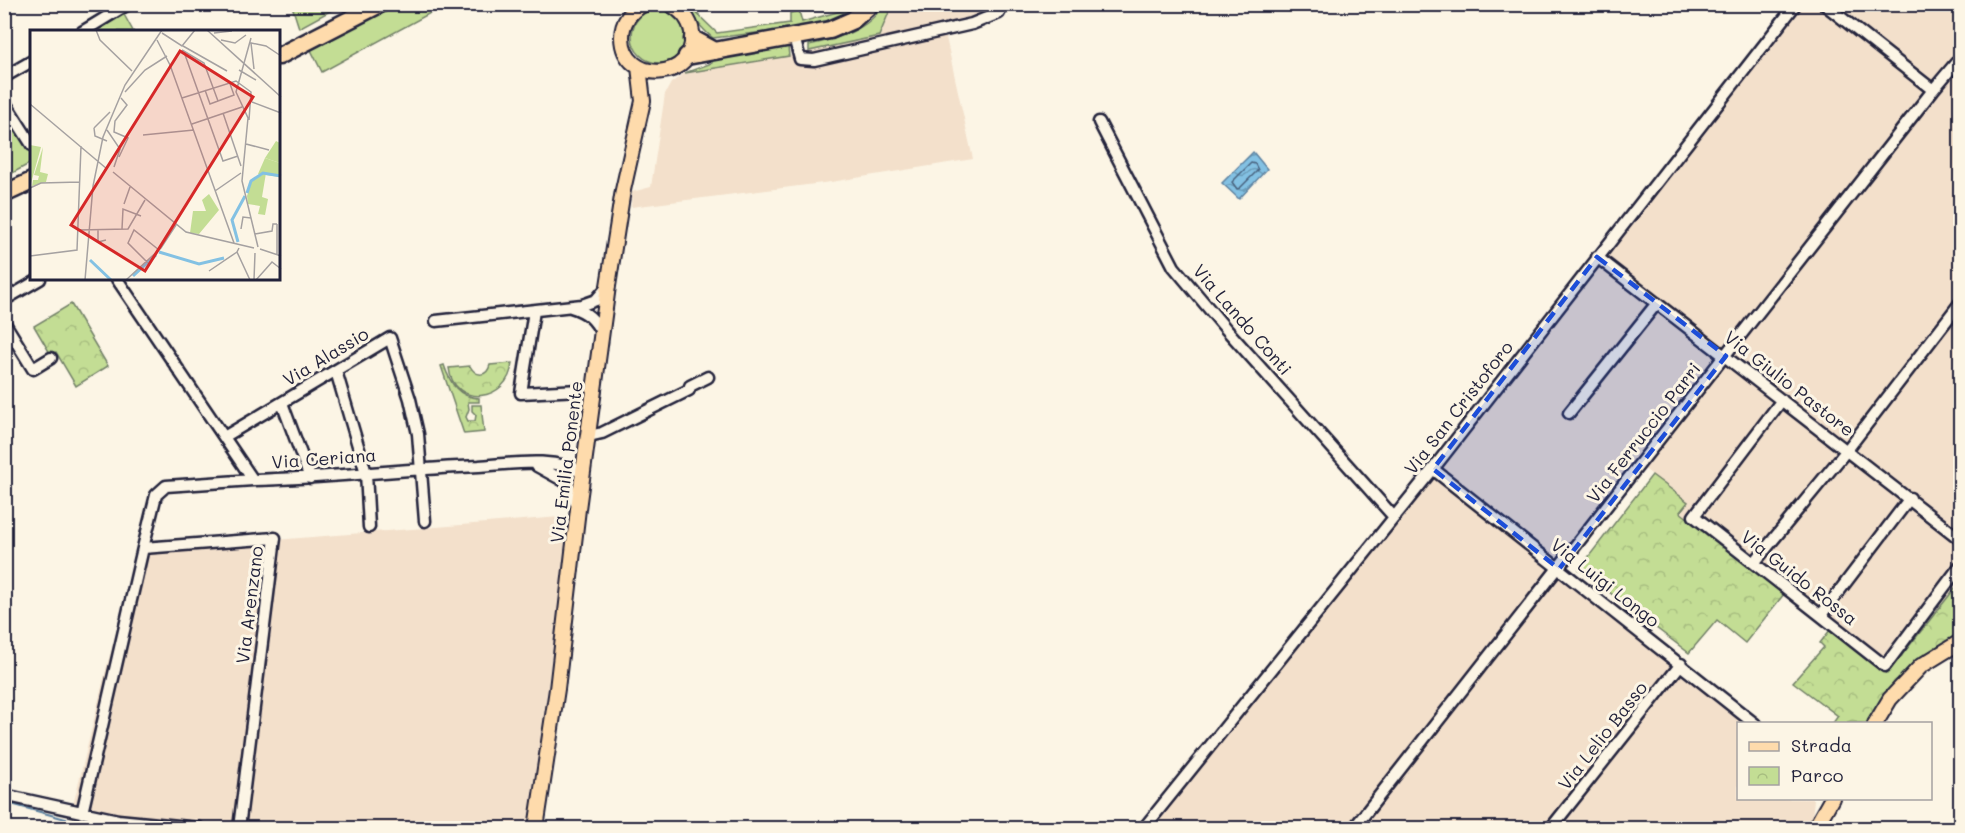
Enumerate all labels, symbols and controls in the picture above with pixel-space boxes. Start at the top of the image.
inset map [30,30,280,280]
street label: Via Lando Conti [1188,259,1298,380]
street label: Via Alassio [278,321,373,391]
street label: Via Giulio Pastore [1720,325,1860,442]
street label: Via San Cristoforo [1398,335,1518,479]
street label: Via Ferruccio Parri [1581,357,1706,508]
street label: Via Emilia Ponente [544,379,588,544]
street label: Via Ceriana [271,442,377,474]
street label: Via Guido Rossa [1736,524,1863,630]
street label: Via Luigi Longo [1546,532,1665,632]
street label: Via Arenzano [230,544,268,665]
street label: Via Lelio Basso [1552,676,1652,795]
legend [1737,722,1932,800]
text: Strada [1791,733,1852,757]
text: Parco [1791,763,1844,787]

